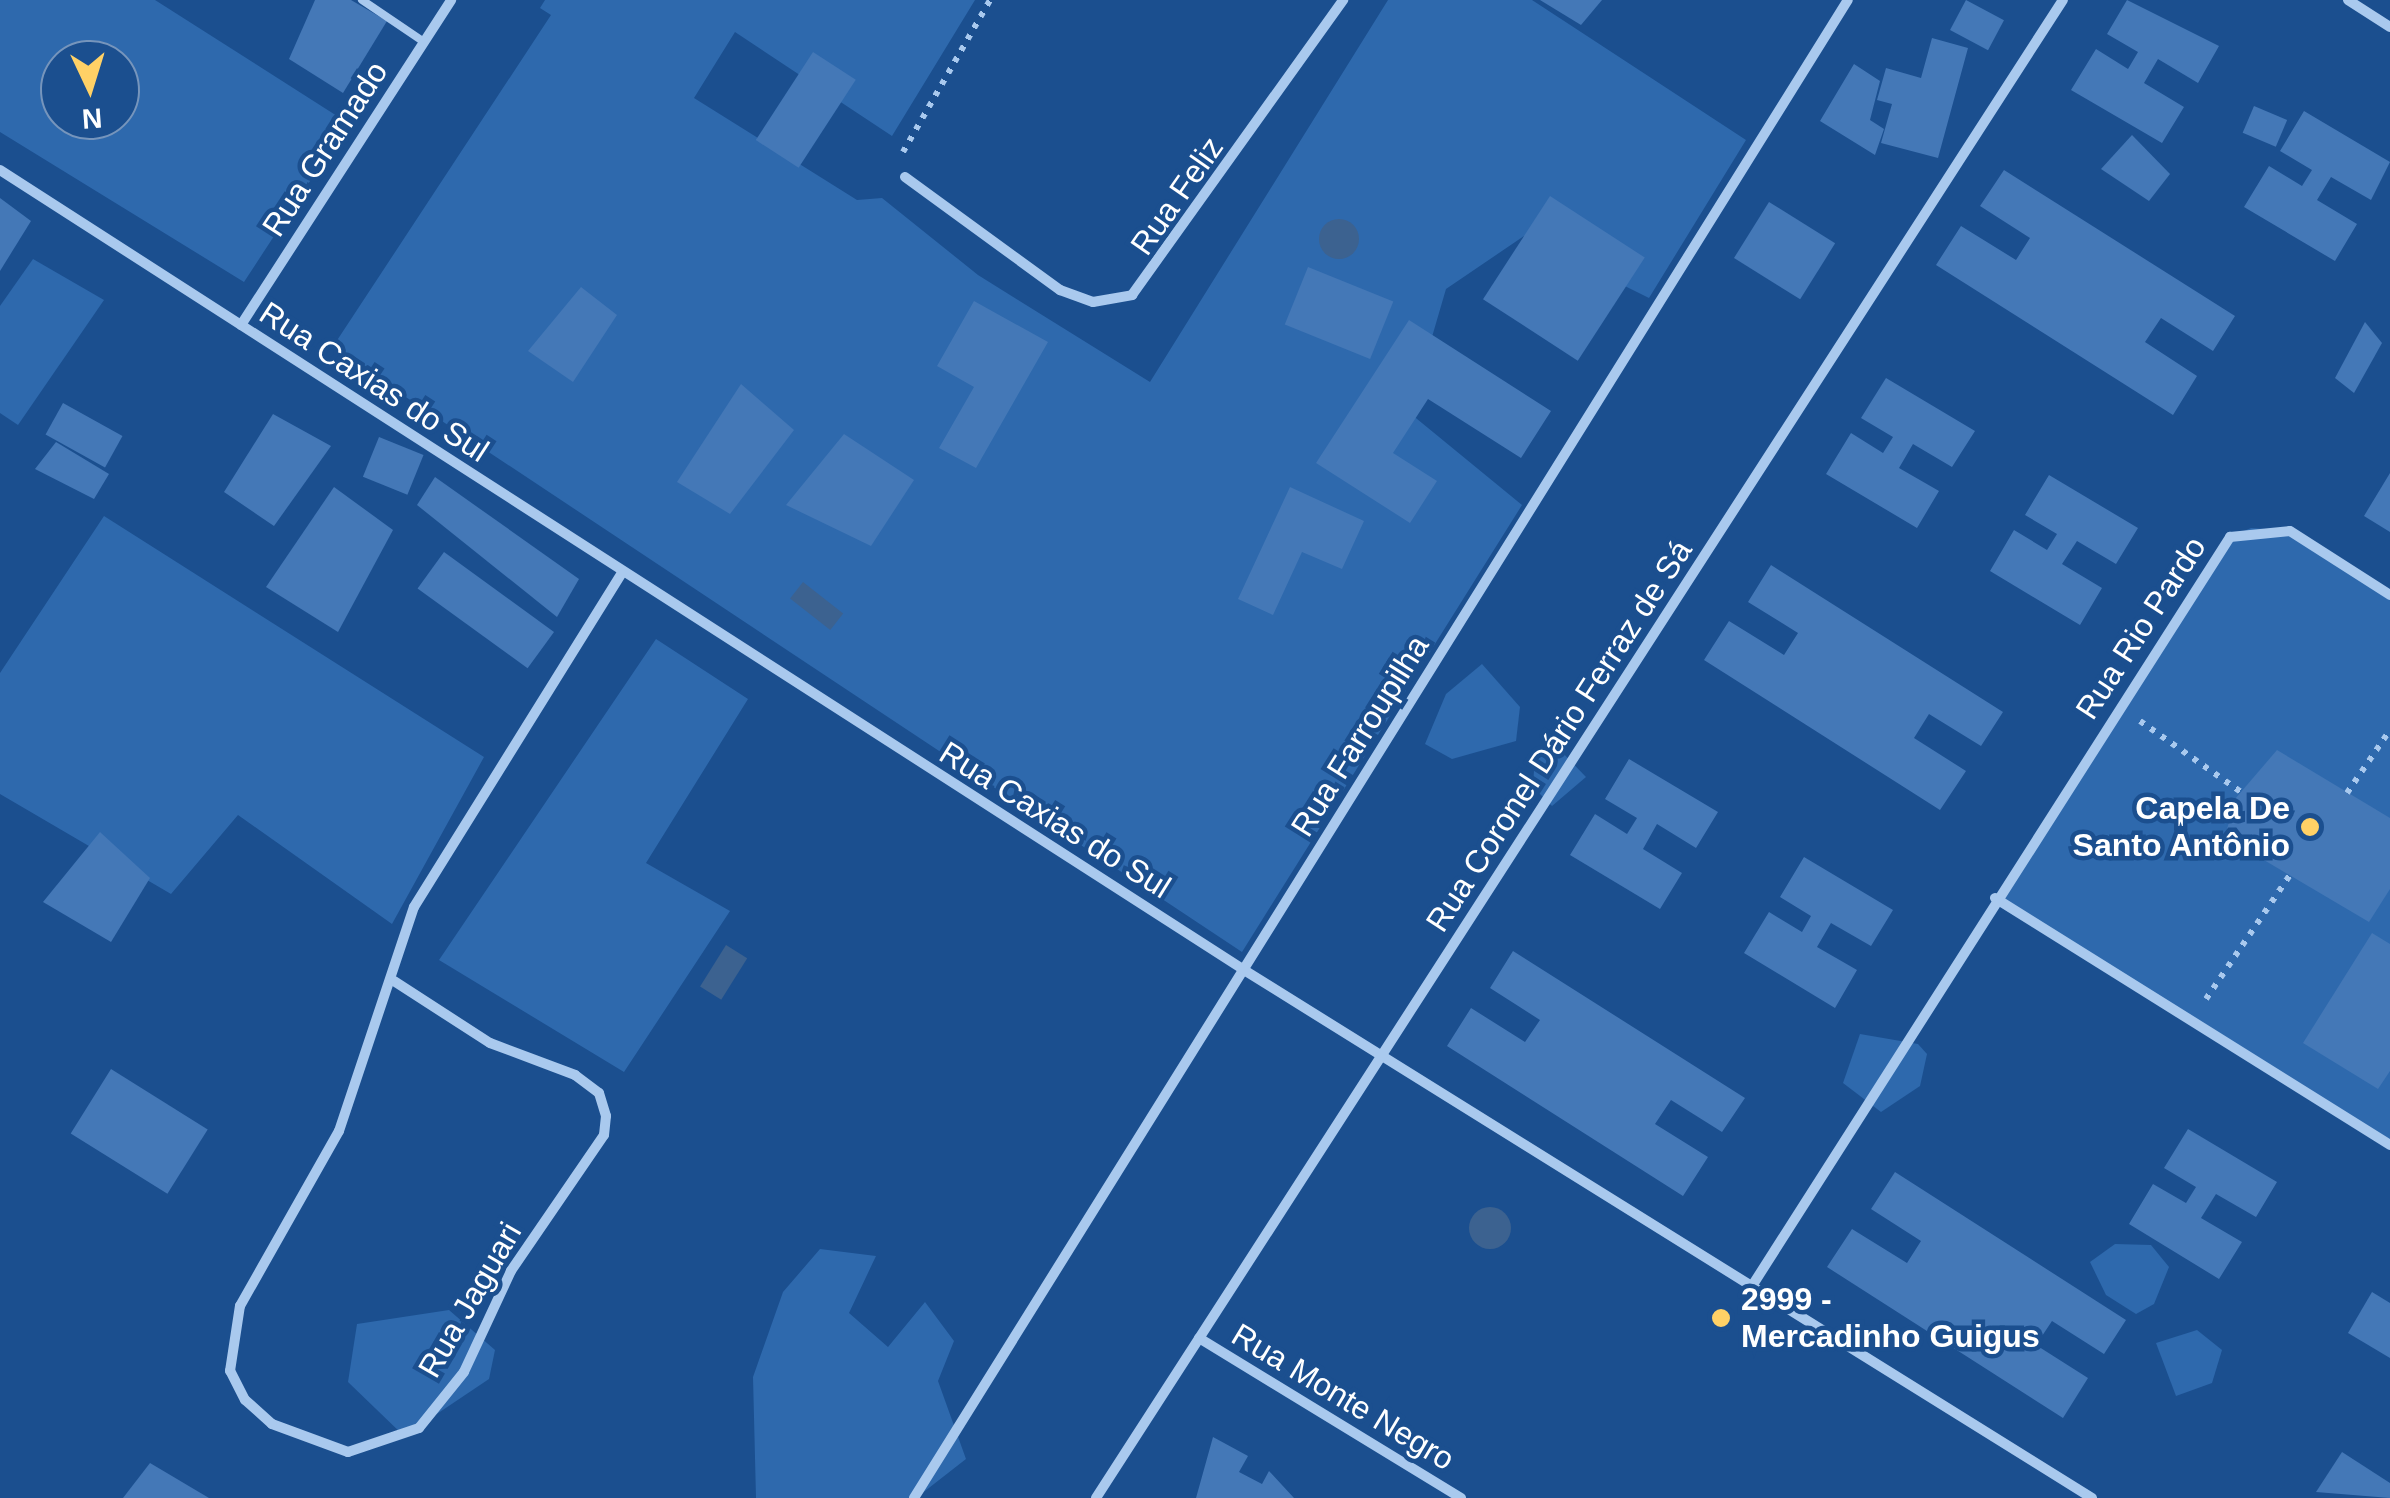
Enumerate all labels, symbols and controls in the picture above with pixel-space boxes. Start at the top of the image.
north arrow [40,40,140,140]
street label: Rua Gramado [254,54,396,244]
text: N [81,102,103,135]
street label: Rua Feliz [1123,130,1231,262]
street label: Rua Caxias do Sul [252,294,496,470]
street label: Rua Rio Pardo [2068,530,2214,726]
street label: Rua Coronel Dário Ferraz de Sá [1418,533,1700,939]
street label: Rua Farroupilha [1283,629,1437,843]
street label: Rua Caxias do Sul [932,733,1178,907]
place label: Capela De Santo Antônio [2071,790,2290,865]
marker: Capela De Santo Antônio [2299,816,2321,838]
street label: Rua Jaguari [410,1216,530,1384]
place label: 2999 - Mercadinho Guigus [1741,1281,2040,1356]
marker: 2999 - Mercadinho Guigus [1710,1307,1732,1329]
street label: Rua Monte Negro [1225,1315,1461,1479]

